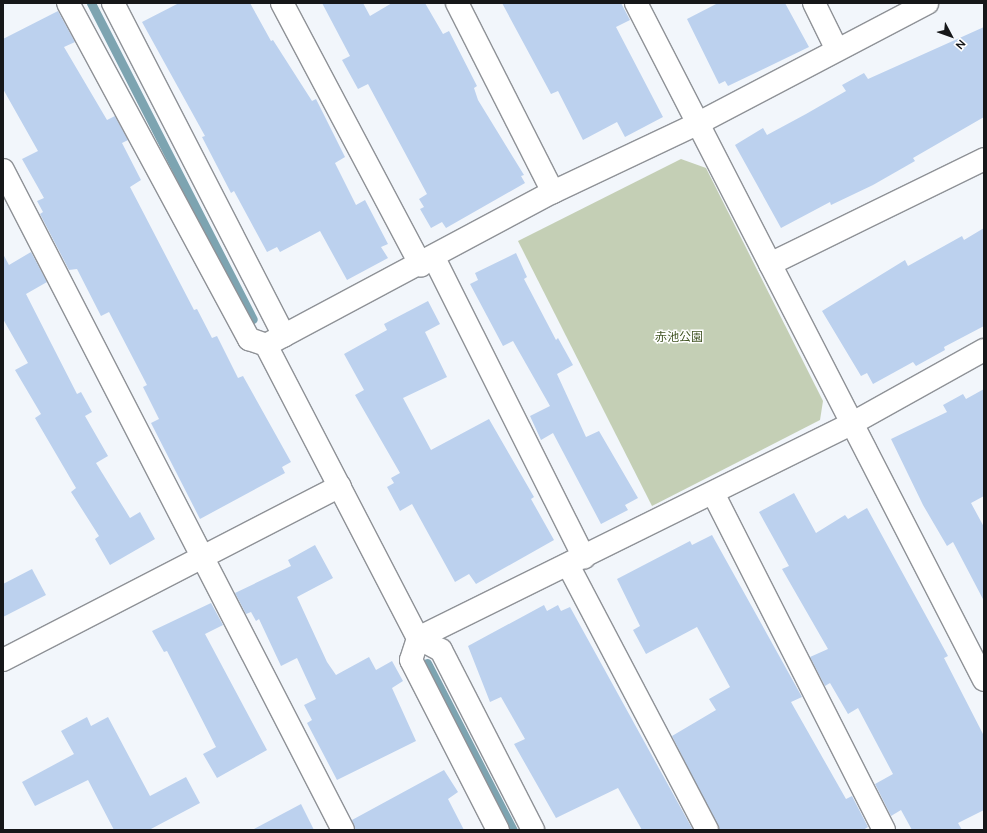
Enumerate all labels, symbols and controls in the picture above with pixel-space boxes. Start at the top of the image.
north arrow [931,16,971,56]
text: N [953,37,968,52]
park label: 赤池公園 [655,331,703,345]

